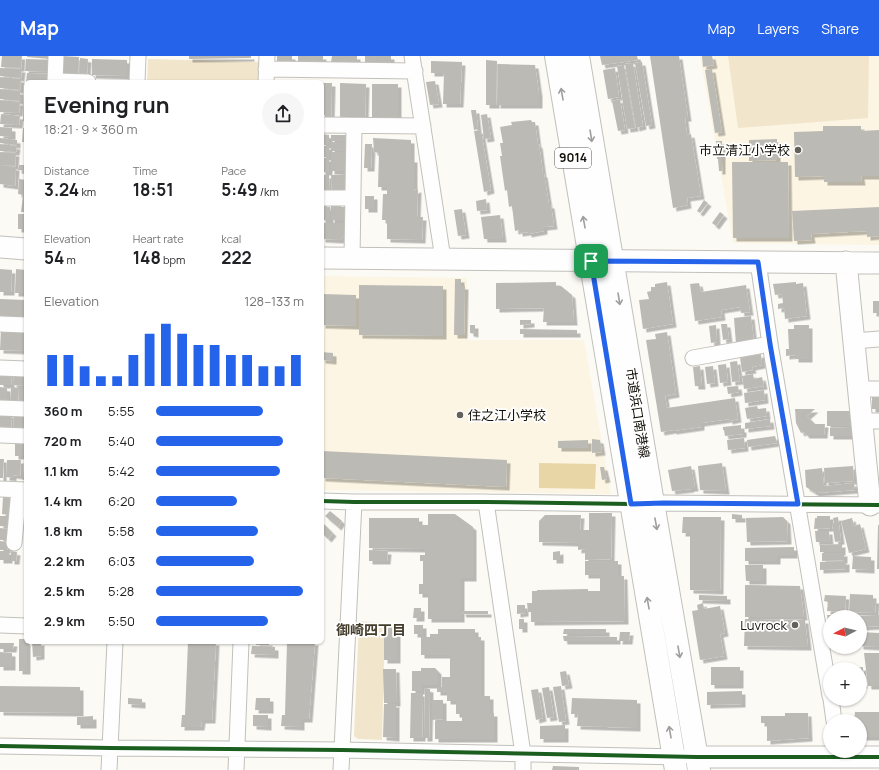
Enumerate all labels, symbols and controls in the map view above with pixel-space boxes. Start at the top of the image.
text: Map [20,15,59,41]
text: Map [707,19,735,38]
text: Layers [757,19,799,38]
text: Share [821,19,859,38]
one-way arrow [558,88,566,101]
text: Evening run [44,90,169,120]
button: share [262,93,304,135]
text: 18:21 · 9 × 360 m [44,120,138,138]
one-way arrow [588,129,596,142]
place label: 市立清江小学校 [699,141,790,159]
marker: 市立清江小学校 [793,145,803,155]
road number: 9014 [555,148,591,168]
text: Distance [44,163,89,178]
text: Time [133,163,158,178]
text: Pace [221,163,246,178]
text: 3.24 [44,178,79,201]
text: 18:51 [133,178,174,201]
text: 5:49 [221,178,258,201]
text: km [79,184,96,199]
text: /km [258,184,279,199]
one-way arrow [580,216,588,229]
text: Elevation [44,231,90,246]
text: Heart rate [133,231,184,246]
text: kcal [221,231,241,246]
pin [574,244,608,278]
text: 54 [44,246,64,269]
text: 148 [133,246,161,269]
text: 222 [221,246,252,269]
icon: arrive [580,250,602,272]
text: m [64,252,76,267]
text: bpm [161,252,185,267]
text: Elevation [44,292,99,310]
text: 128–133 m [244,292,304,310]
one-way arrow [615,293,623,306]
street label: 市道浜口南港線 [622,367,654,459]
text: 360 m [44,402,82,420]
text: 5:55 [108,402,134,420]
place label: 住之江小学校 [468,406,546,424]
marker: 住之江小学校 [455,410,465,420]
text: 720 m [44,432,82,450]
text: 5:40 [108,432,135,450]
text: 1.1 km [44,462,79,480]
text: 5:42 [108,462,134,480]
text: 1.4 km [44,492,82,510]
text: 6:20 [108,492,135,510]
one-way arrow [652,517,660,530]
text: 1.8 km [44,522,82,540]
text: 5:58 [108,522,134,540]
text: 2.2 km [44,552,85,570]
text: 6:03 [108,552,135,570]
text: 2.5 km [44,582,85,600]
text: 5:28 [108,582,134,600]
one-way arrow [644,597,652,610]
north arrow [823,610,867,654]
map controls [823,610,867,758]
text: 2.9 km [44,612,85,630]
text: 5:50 [108,612,135,630]
place label: Luvrock [740,616,788,634]
district label: 御崎四丁目 [336,620,406,639]
marker: Luvrock [790,620,800,630]
one-way arrow [675,646,683,659]
button: + [823,662,867,706]
button: − [823,714,867,758]
one-way arrow [665,725,673,738]

